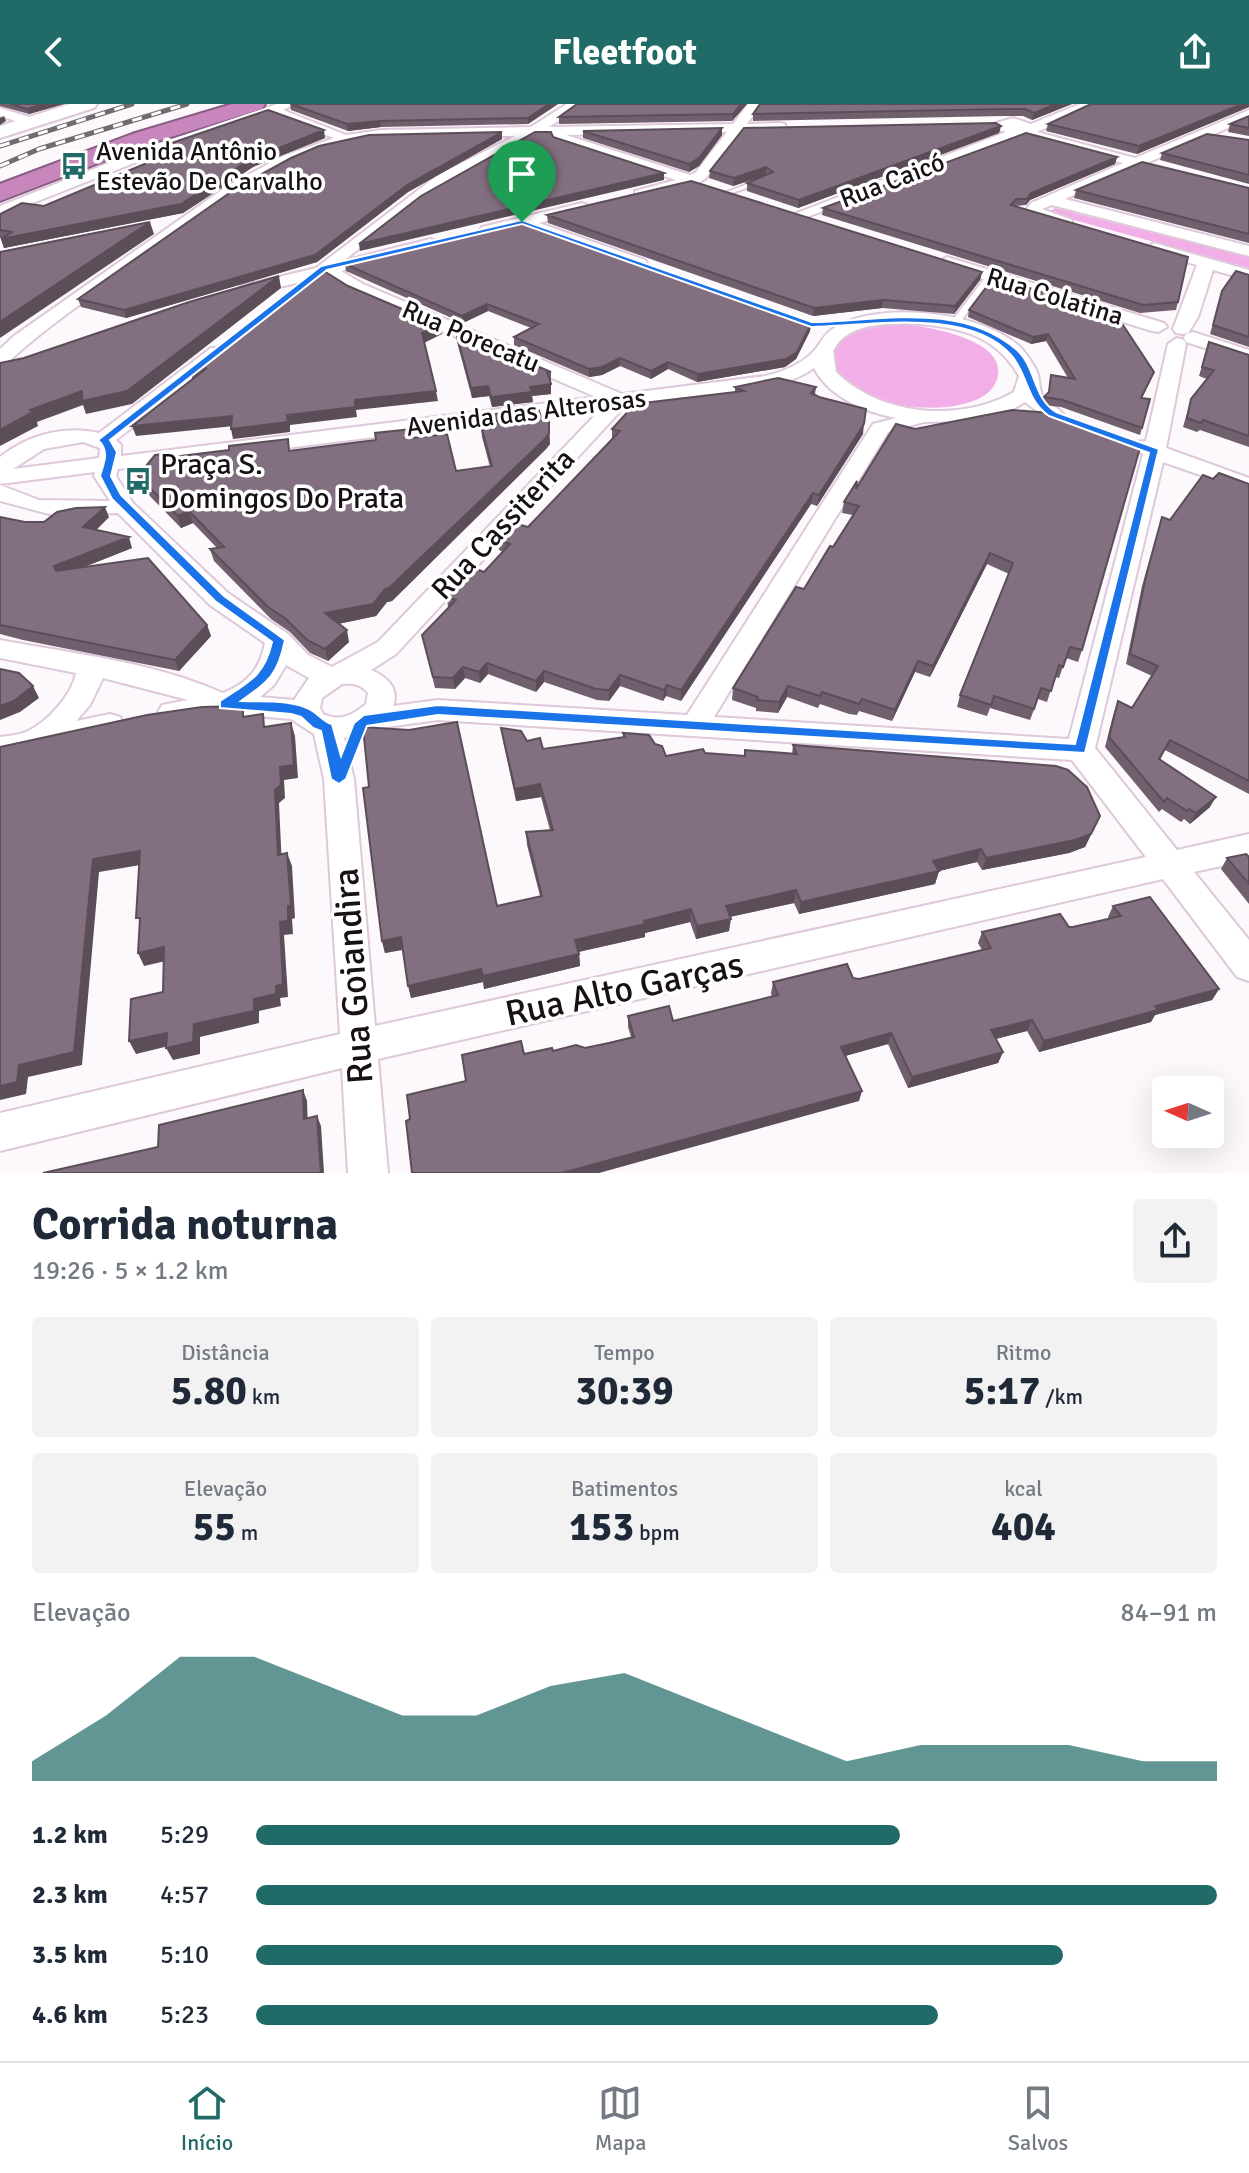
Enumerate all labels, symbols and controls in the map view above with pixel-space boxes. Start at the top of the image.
icon: back [32,30,76,74]
text: Fleetfoot [552,30,697,75]
icon: share [1173,30,1217,74]
place label: Avenida Antônio Estevão De Carvalho [96,136,323,198]
pin [488,140,556,222]
street label: Rua Caicó [835,146,949,216]
bus stop icon: Avenida Antônio Estevão De Carvalho [59,151,89,181]
icon: arrive [500,152,544,196]
street label: Rua Colatina [982,261,1127,333]
street label: Rua Porecatu [397,294,544,380]
street label: Avenida das Alterosas [404,382,648,444]
street label: Rua Cassiterita [424,441,583,608]
place label: Praça S. Domingos Do Prata [160,446,404,517]
bus stop icon: Praça S. Domingos Do Prata [123,466,153,496]
street label: Rua Goiandira [324,867,383,1085]
street label: Rua Alto Garças [501,942,747,1037]
north arrow [1152,1076,1224,1148]
map controls [1152,1076,1224,1148]
text: Corrida noturna [32,1198,338,1252]
button: share [1133,1199,1217,1283]
text: 19:26 · 5 × 1.2 km [32,1255,228,1287]
text: Distância [181,1339,270,1366]
text: Tempo [594,1339,655,1366]
text: Ritmo [996,1339,1051,1366]
text: 5.80 [171,1366,247,1416]
text: 30:39 [575,1366,674,1416]
text: 5:17 [964,1366,1040,1416]
text: km [247,1383,280,1410]
text: /km [1040,1383,1083,1410]
text: Elevação [184,1475,267,1502]
text: Batimentos [571,1475,678,1502]
text: kcal [1004,1475,1043,1502]
text: 55 [193,1502,236,1552]
text: 153 [569,1502,634,1552]
text: 404 [991,1502,1056,1552]
text: m [236,1519,258,1546]
text: bpm [634,1519,680,1546]
text: Elevação [32,1597,131,1629]
text: 84–91 m [1121,1597,1217,1629]
text: 1.2 km [32,1819,108,1851]
text: 5:29 [160,1819,209,1851]
text: 2.3 km [32,1879,108,1911]
text: 4:57 [160,1879,209,1911]
text: 3.5 km [32,1939,108,1971]
text: 5:10 [160,1939,209,1971]
text: 4.6 km [32,1999,108,2031]
text: 5:23 [160,1999,209,2031]
tab: Início [181,2081,233,2156]
tab: Mapa [595,2081,646,2156]
tab: Salvos [1008,2081,1068,2156]

